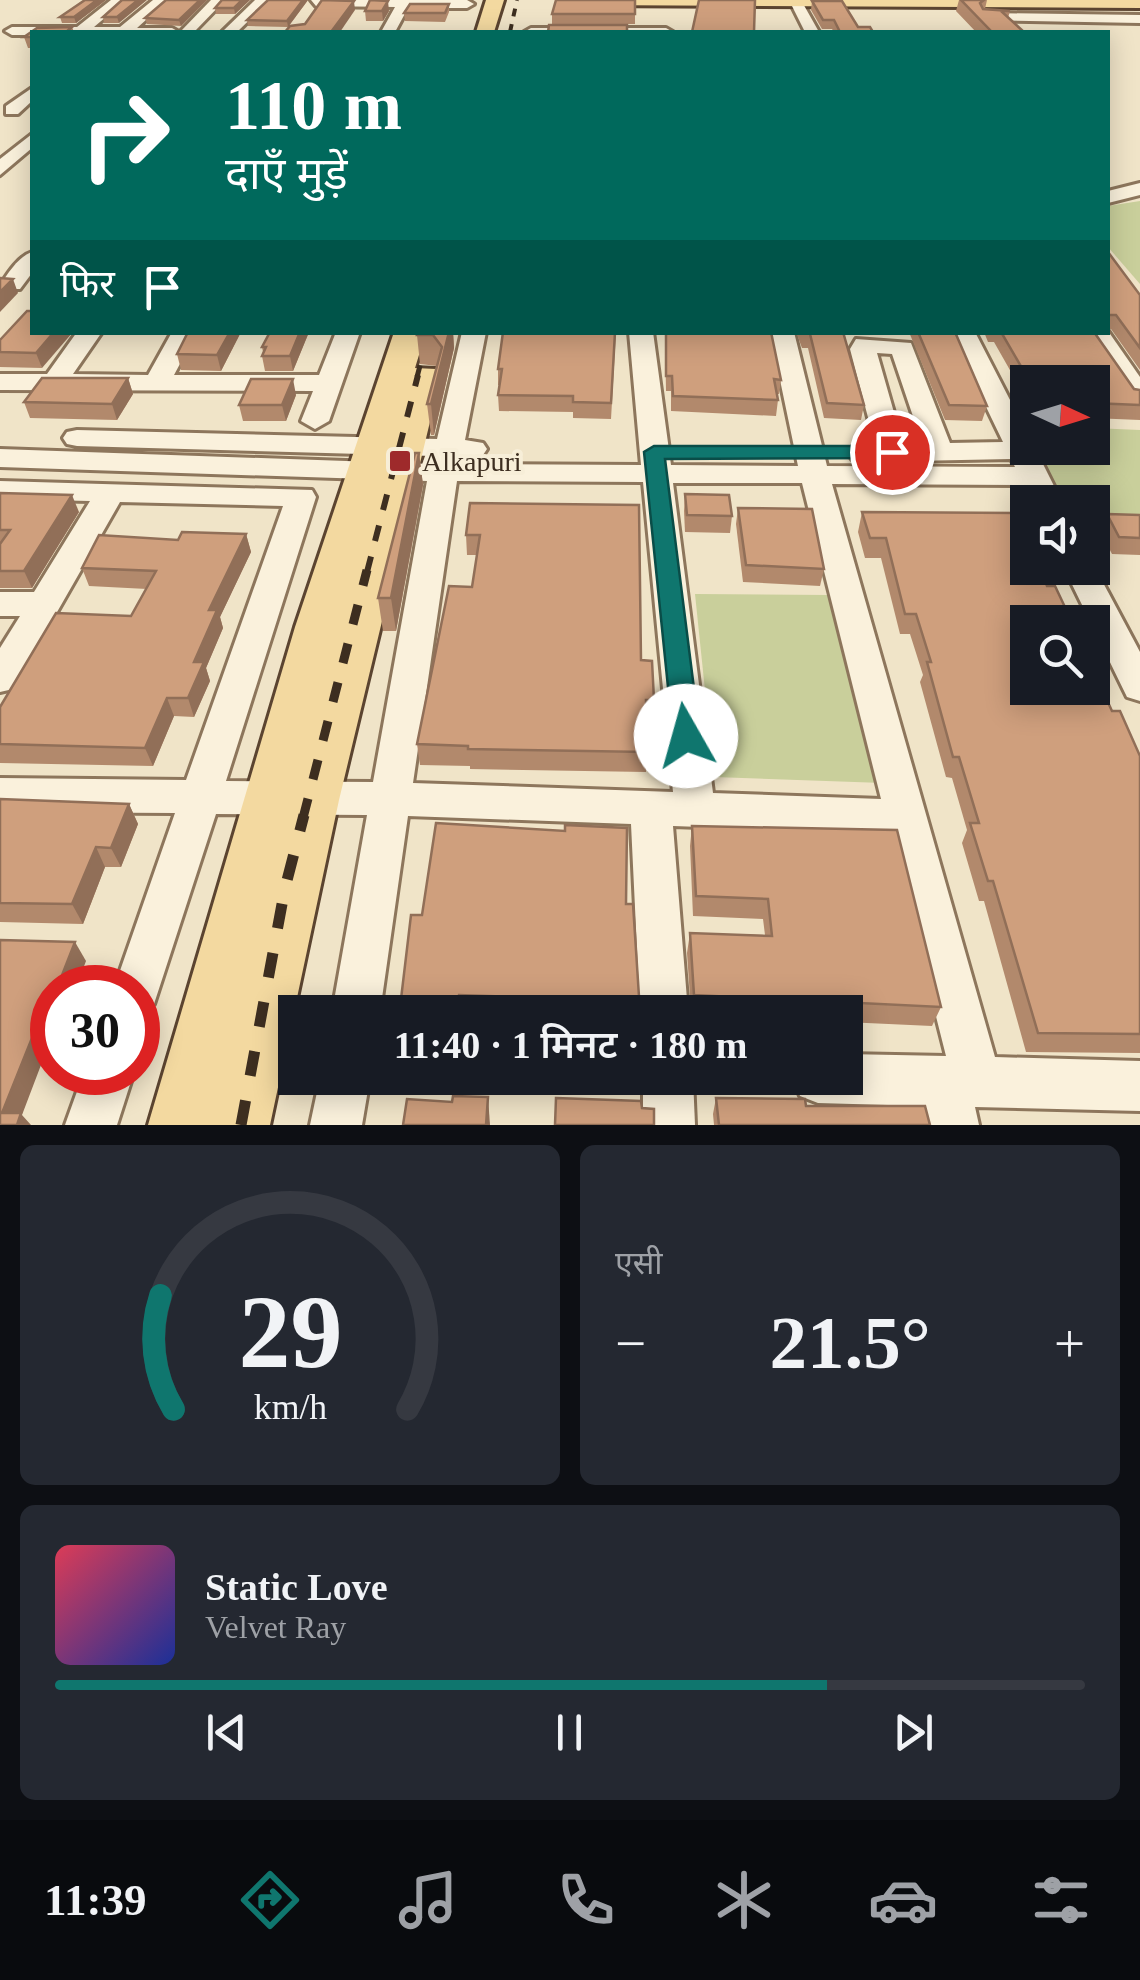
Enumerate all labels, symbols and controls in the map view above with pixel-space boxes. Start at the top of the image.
text: 110 m [225,67,402,144]
icon: right [60,70,190,200]
text: दाएँ मुड़ें [225,149,348,199]
icon: arrive [135,260,190,315]
text: फिर [60,263,115,305]
north arrow [1010,365,1110,465]
map controls [1010,365,1110,705]
pin [850,410,935,495]
icon: arrive [865,425,920,480]
place label: Alkapuri [422,446,522,477]
marker: Alkapuri [387,448,413,474]
button: sound [1010,485,1110,585]
button: search [1010,605,1110,705]
position arrow [634,684,738,788]
speed limit sign: 30 [30,965,160,1095]
text: 11:40 · 1 मिनट · 180 m [394,1024,747,1066]
text: एसी [615,1245,663,1281]
text: 29 [238,1274,342,1389]
text: 21.5° [769,1301,931,1384]
text: − [615,1313,646,1374]
text: + [1054,1313,1085,1374]
text: km/h [253,1387,327,1427]
text: Static Love [205,1566,388,1608]
text: Velvet Ray [205,1609,346,1645]
icon: previous [199,1705,254,1760]
icon: pause [542,1705,597,1760]
icon: next [886,1705,941,1760]
icon: directions [235,1865,305,1935]
icon: music [393,1865,463,1935]
icon: phone [551,1865,621,1935]
icon: climate [709,1865,779,1935]
icon: car [868,1865,938,1935]
icon: filters [1026,1865,1096,1935]
text: 11:39 [44,1875,147,1925]

